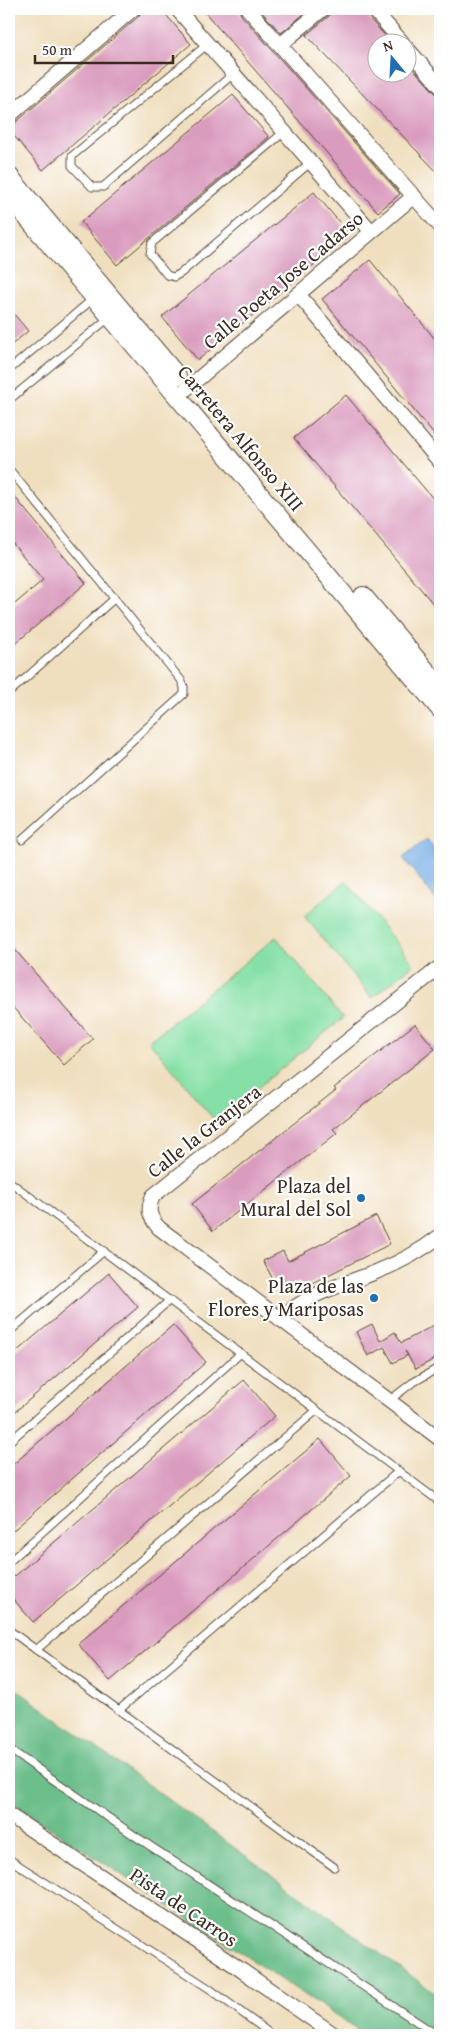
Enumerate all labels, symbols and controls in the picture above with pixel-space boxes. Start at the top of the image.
scale bar [35,32,172,64]
north arrow [366,32,416,82]
text: N [380,34,396,57]
text: 50 m [42,39,73,60]
street label: Calle Poeta Jose Cadarso [196,204,369,356]
street label: Carretera Alfonso XIII [171,358,311,517]
street label: Calle la Granjera [141,1076,267,1184]
place label: Plaza del Mural del Sol [241,1171,351,1223]
marker: Plaza del Mural del Sol [355,1192,367,1204]
place label: Plaza de las Flores y Mariposas [208,1271,364,1323]
marker: Plaza de las Flores y Mariposas [368,1292,380,1304]
street label: Pista de Carros [125,1860,244,1953]

